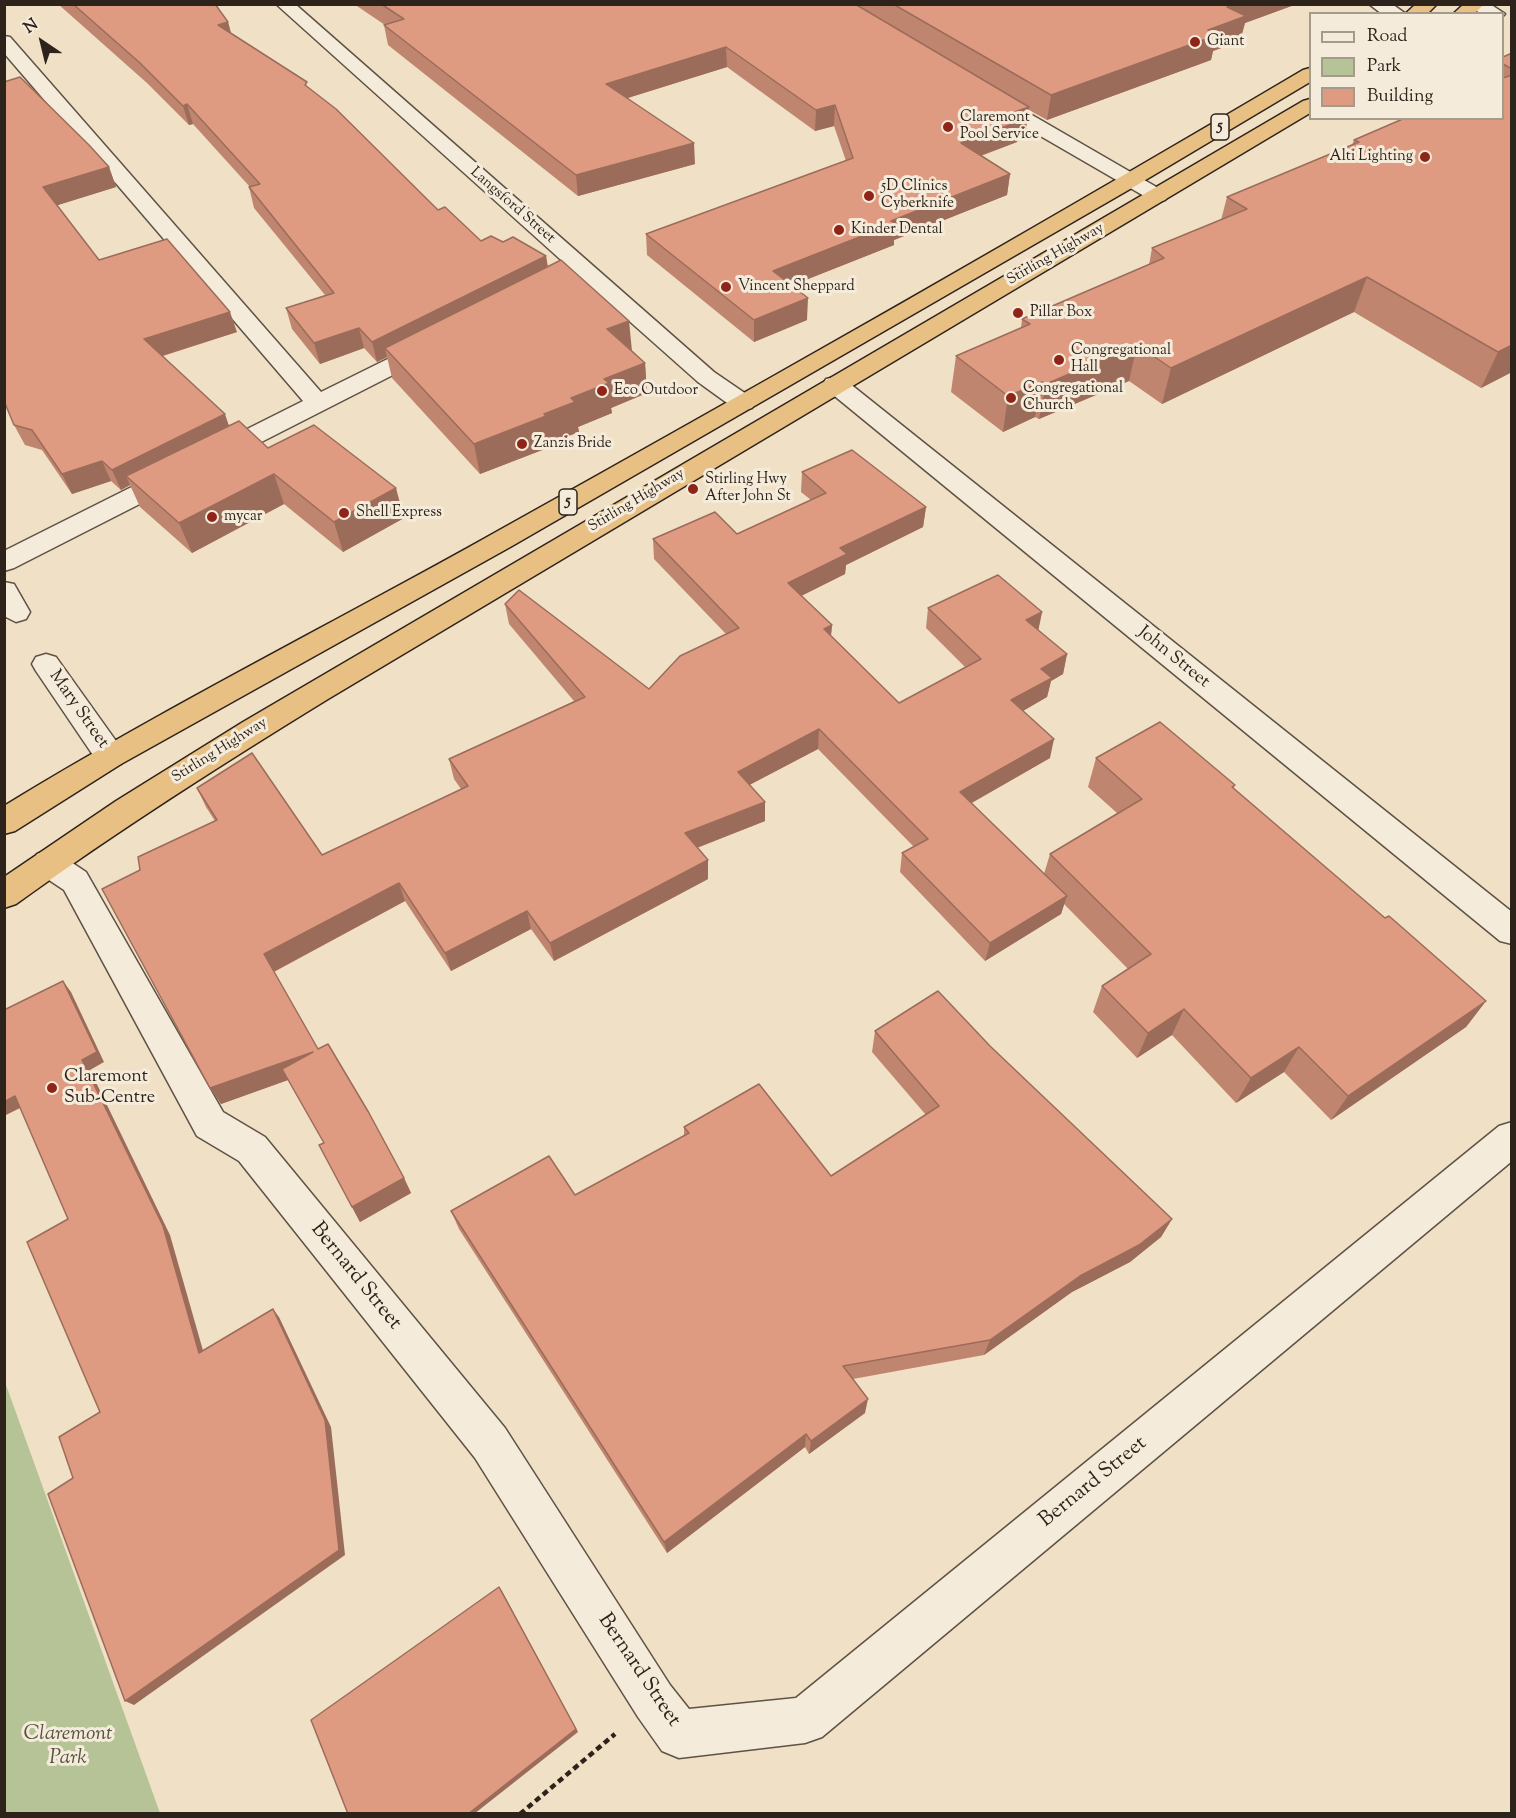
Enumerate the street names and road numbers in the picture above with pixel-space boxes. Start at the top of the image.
road number: 5 [1211,114,1229,140]
street label: Langsford Street [466,164,558,248]
street label: Stirling Highway [1004,220,1108,290]
street label: Stirling Highway [586,465,688,537]
road number: 5 [559,489,577,515]
street label: John Street [1133,622,1213,694]
street label: Mary Street [43,667,113,753]
street label: Stirling Highway [169,715,271,787]
street label: Bernard Street [304,1218,406,1336]
street label: Bernard Street [1035,1432,1153,1534]
street label: Bernard Street [591,1610,685,1732]

